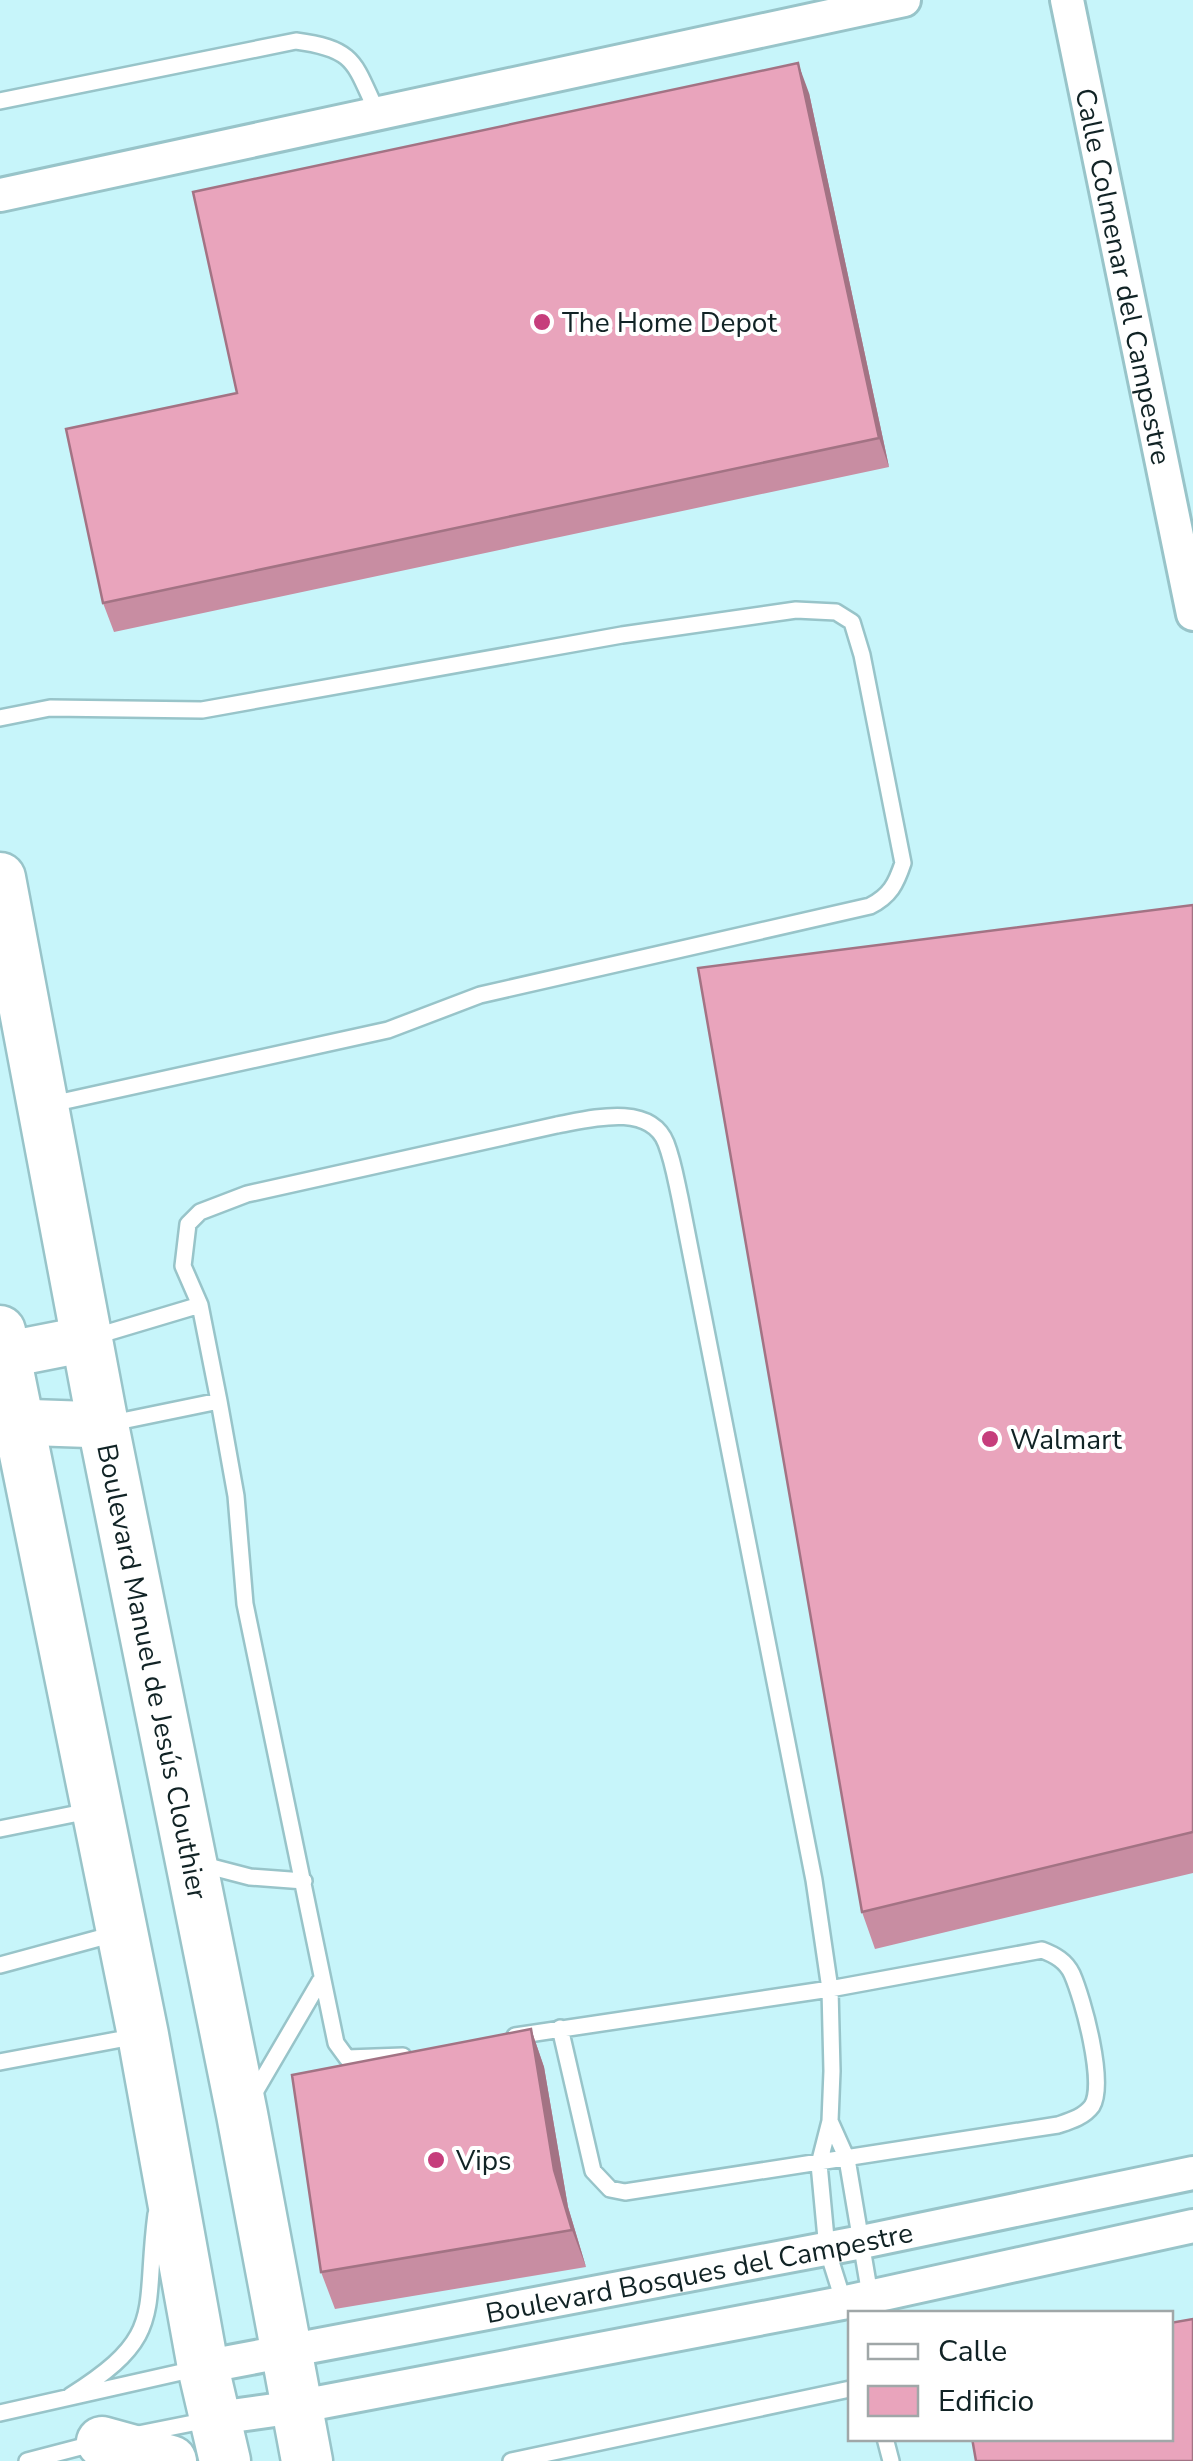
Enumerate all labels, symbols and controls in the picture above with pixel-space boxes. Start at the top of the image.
street label: Calle Colmenar del Campestre [1066,85,1180,468]
place label: The Home Depot [562,304,777,342]
marker: The Home Depot [531,311,553,333]
place label: Walmart [1010,1421,1122,1459]
marker: Walmart [979,1428,1001,1450]
street label: Boulevard Manuel de Jesús Clouthier [87,1440,216,1903]
place label: Vips [455,2142,512,2180]
marker: Vips [425,2149,447,2171]
street label: Boulevard Bosques del Campestre [483,2214,916,2333]
legend [848,2311,1173,2441]
text: Calle [938,2331,1007,2372]
text: Edificio [938,2381,1034,2422]

